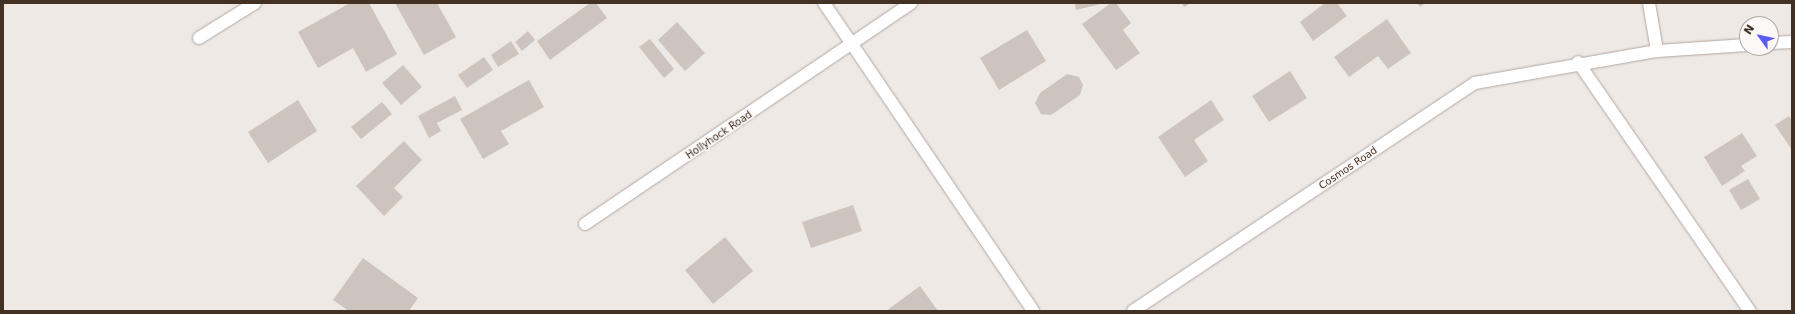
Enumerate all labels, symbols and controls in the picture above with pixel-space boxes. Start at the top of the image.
north arrow [1739,16,1779,56]
text: N [1741,22,1757,37]
street label: Hollyhock Road [684,108,754,162]
street label: Cosmos Road [1317,144,1379,192]

